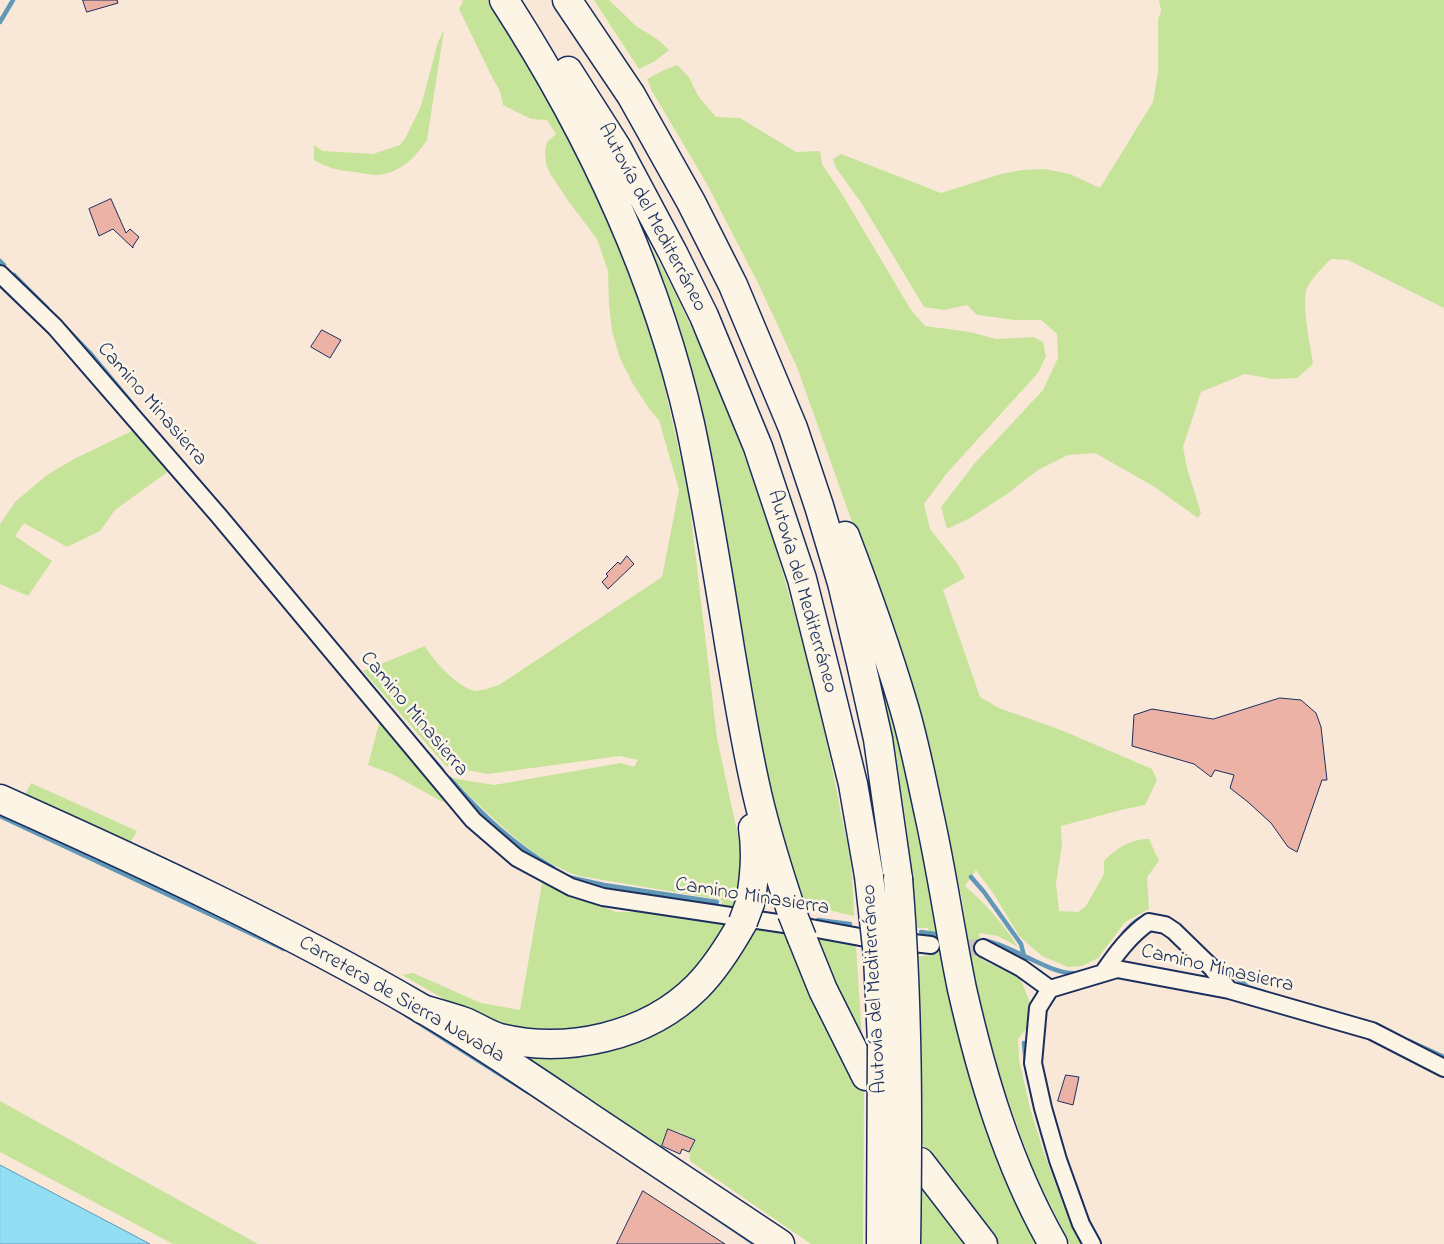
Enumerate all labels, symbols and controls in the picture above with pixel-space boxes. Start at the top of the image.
street label: Autovía del Mediterráneo [591,119,711,317]
street label: Camino Minasierra [90,338,212,472]
street label: Autovía del Mediterráneo [760,488,842,696]
street label: Camino Minasierra [353,647,473,783]
street label: Camino Minasierra [673,873,831,923]
street label: Autovía del Mediterráneo [858,884,894,1094]
street label: Carretera de Sierra Nevada [293,932,509,1070]
street label: Camino Minasierra [1138,940,1296,1000]

